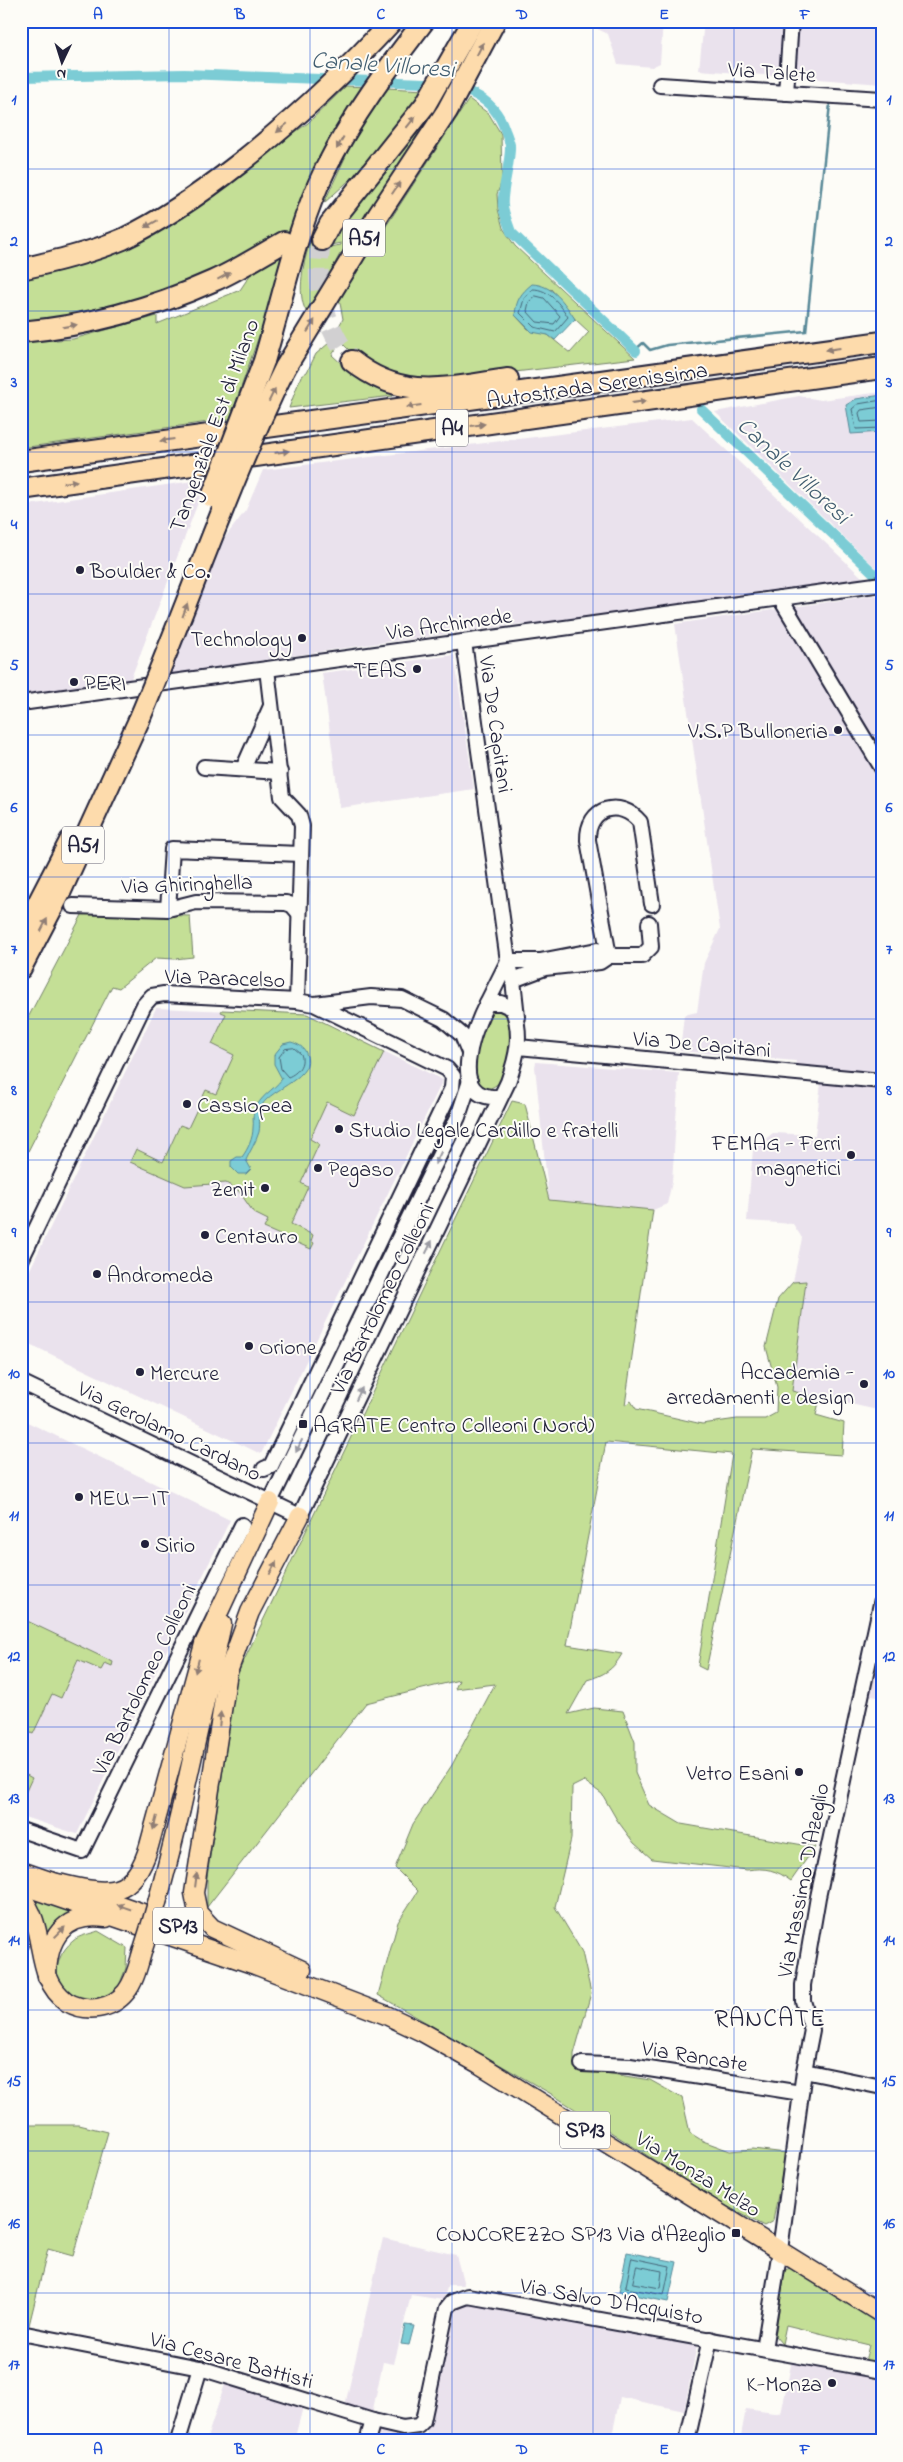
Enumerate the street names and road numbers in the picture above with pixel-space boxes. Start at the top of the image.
street label: Via Talete [726,55,817,93]
road number: A51 [343,220,385,256]
street label: Tangenziale Est di Milano [162,315,270,537]
street label: Autostrada Serenissima [485,356,710,418]
road number: A4 [436,409,468,446]
street label: Via Archimede [384,601,514,651]
street label: Via De Capitani [468,653,519,795]
road number: A51 [62,826,104,864]
street label: Via Ghiringhella [120,868,253,905]
street label: Via Paracelso [163,962,286,998]
street label: Via De Capitani [630,1024,772,1068]
street label: Via Bartolomeo Colleoni [323,1198,444,1402]
street label: Via Gerolamo Cardano [70,1374,266,1491]
street label: Via Bartolomeo Colleoni [85,1579,206,1783]
street label: Via Massimo D'Azeglio [770,1781,840,1982]
road number: SP13 [153,1908,203,1944]
street label: Via Rancate [638,2034,750,2082]
road number: SP13 [560,2112,610,2148]
street label: Via Monza Melzo [628,2124,766,2227]
street label: Via Salvo D'Acquisto [516,2271,706,2335]
street label: Via Cesare Battisti [145,2324,316,2399]

